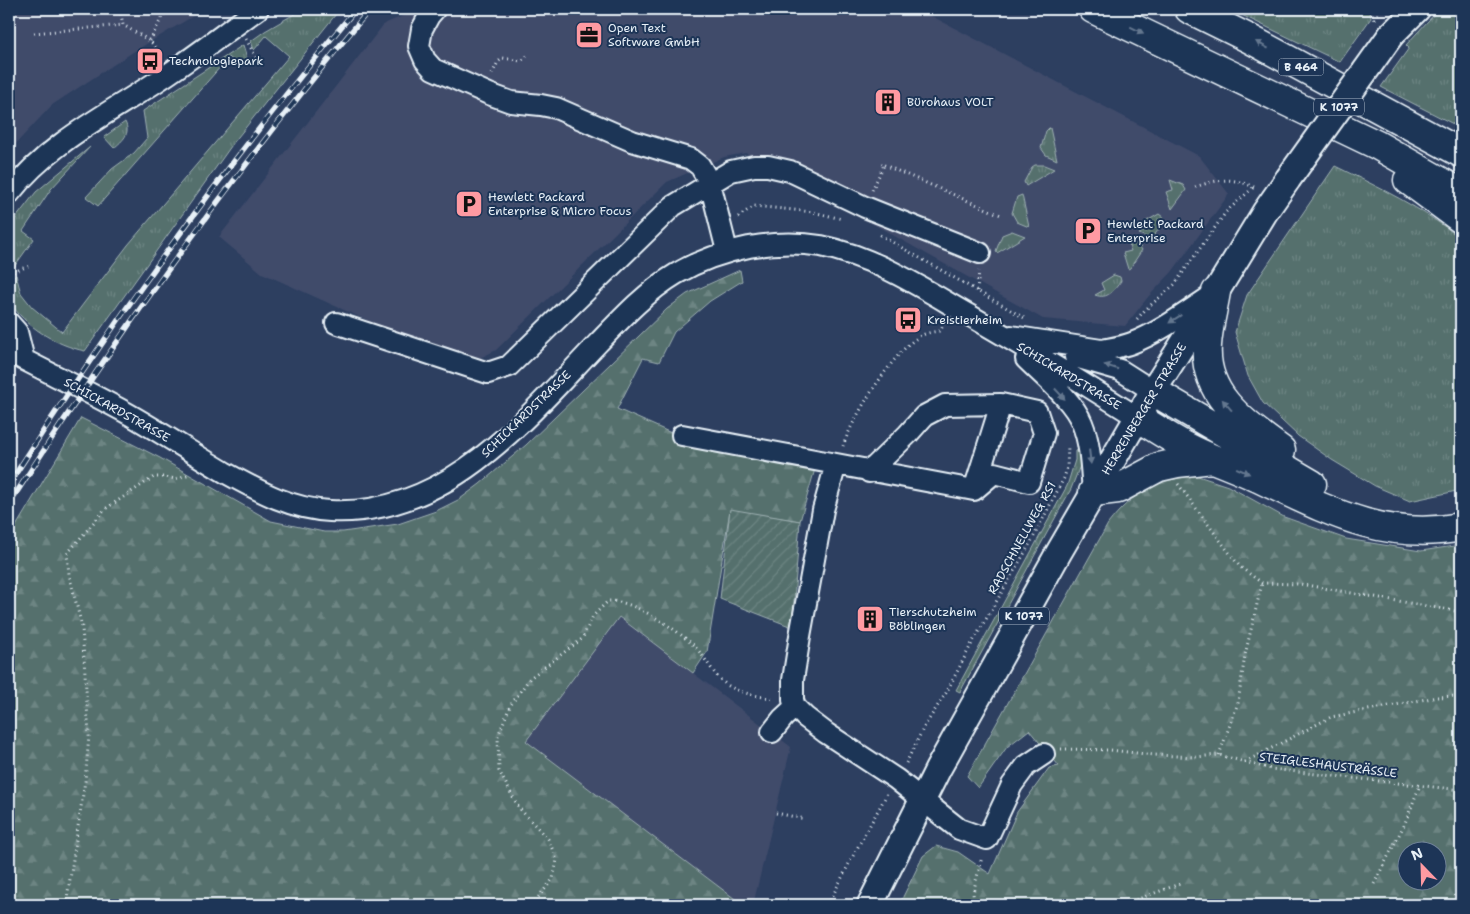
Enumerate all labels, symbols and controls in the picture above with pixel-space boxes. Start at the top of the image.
office icon: Open Text Software GmbH [574,20,604,50]
place label: Open Text Software GmbH [608,20,700,50]
one-way arrow [1130,26,1144,34]
one-way arrow [1254,41,1269,49]
bus stop icon: Technologiepark [135,46,165,76]
place label: Technologiepark [169,53,263,69]
road number: B 464 [1278,58,1324,76]
building icon: Bürohaus VOLT [873,87,903,117]
place label: Bürohaus VOLT [907,94,994,110]
road number: K 1077 [1314,98,1364,115]
parking icon: Hewlett Packard Enterprise & Micro Focus [454,189,484,219]
place label: Hewlett Packard Enterprise & Micro Focus [488,189,631,219]
parking icon: Hewlett Packard Enterprise [1073,216,1103,246]
place label: Hewlett Packard Enterprise [1107,216,1204,246]
bus stop icon: Kreistierheim [893,305,923,335]
place label: Kreistierheim [927,312,1002,328]
one-way arrow [1169,314,1182,324]
street label: SCHICKARDSTRASSE [1014,338,1124,414]
street label: HERRENBERGER STRASSE [1098,340,1190,478]
one-way arrow [1103,363,1118,371]
street label: SCHICKARDSTRASSE [478,367,574,461]
street label: SCHICKARDSTRASSE [61,374,173,446]
one-way arrow [1054,388,1066,400]
one-way arrow [1222,399,1233,412]
one-way arrow [1086,449,1094,465]
one-way arrow [1236,467,1250,475]
street label: RADSCHNELLWEG RS1 [984,479,1060,597]
building icon: Tierschutzheim Böblingen [855,604,885,634]
place label: Tierschutzheim Böblingen [889,604,977,634]
road number: K 1077 [999,608,1049,624]
street label: STEIGLESHAUSTRÄSSLE [1258,749,1398,781]
north arrow [1398,842,1448,892]
text: N [1408,844,1426,864]

